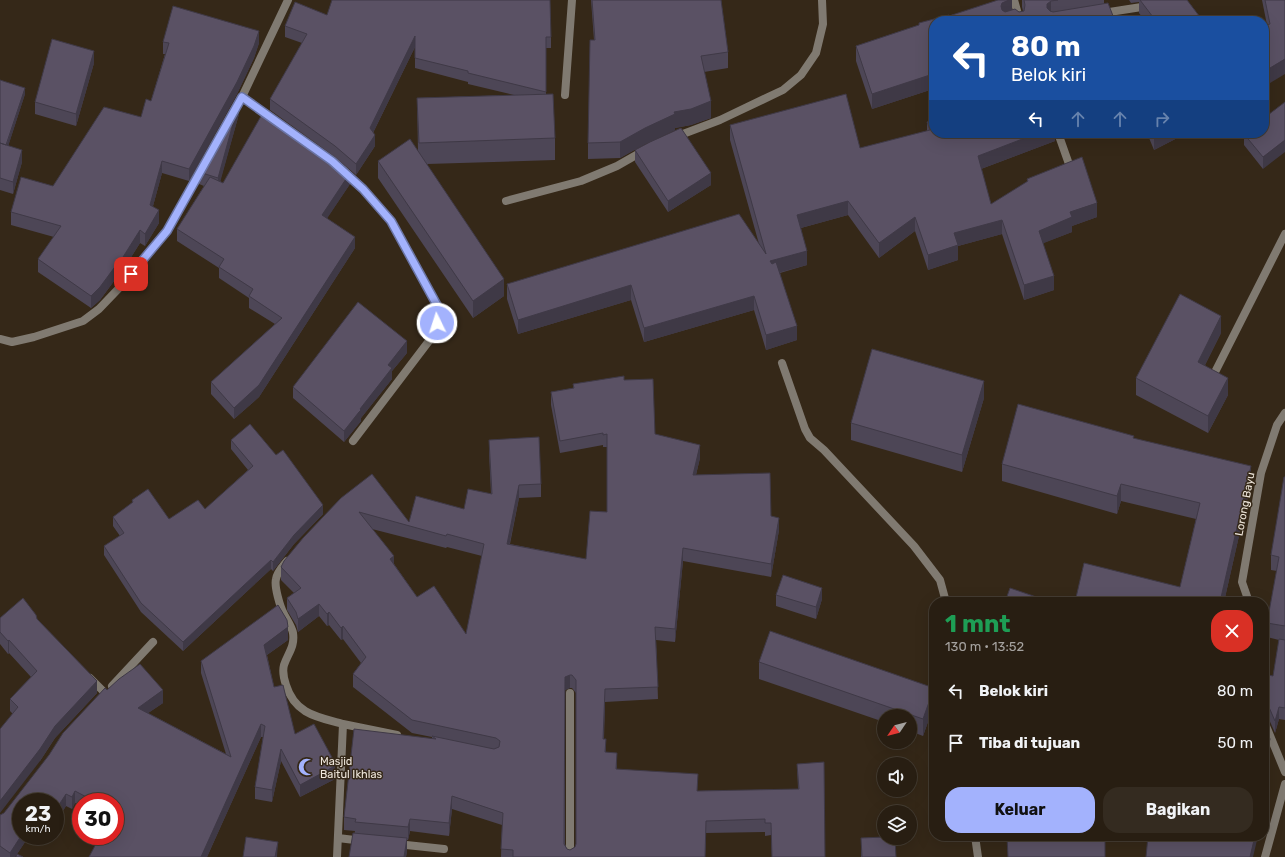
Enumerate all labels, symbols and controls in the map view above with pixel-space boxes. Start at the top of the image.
text: 80 m [1011,30,1081,63]
icon: left [945,32,997,84]
text: Belok kiri [1011,64,1086,86]
icon: left [1025,108,1047,130]
icon: ahead [1067,108,1089,130]
icon: ahead [1109,108,1131,130]
icon: right [1151,108,1173,130]
pin [114,257,148,291]
icon: arrive [120,263,142,285]
position arrow [416,302,458,344]
street label: Lorong Bayu [1232,471,1258,537]
text: 1 mnt [945,610,1011,638]
button: close [1211,610,1253,652]
text: 130 m · 13:52 [945,639,1024,654]
icon: left [945,680,967,702]
text: Belok kiri [979,682,1048,700]
text: 80 m [1217,682,1253,700]
north arrow [877,709,917,749]
map controls [877,709,917,845]
icon: arrive [945,732,967,754]
text: Tiba di tujuan [979,734,1080,752]
text: 50 m [1218,734,1253,752]
place label: Masjid Baitul Ikhlas [320,755,382,781]
mosque icon: Masjid Baitul Ikhlas [297,757,317,777]
button: sound [877,757,917,797]
button: Keluar [945,787,1095,833]
button: Bagikan [1103,787,1253,833]
speed limit sign: 30 [72,793,124,845]
text: 23 [25,802,51,826]
button: layers [877,805,917,845]
text: km/h [26,823,50,835]

